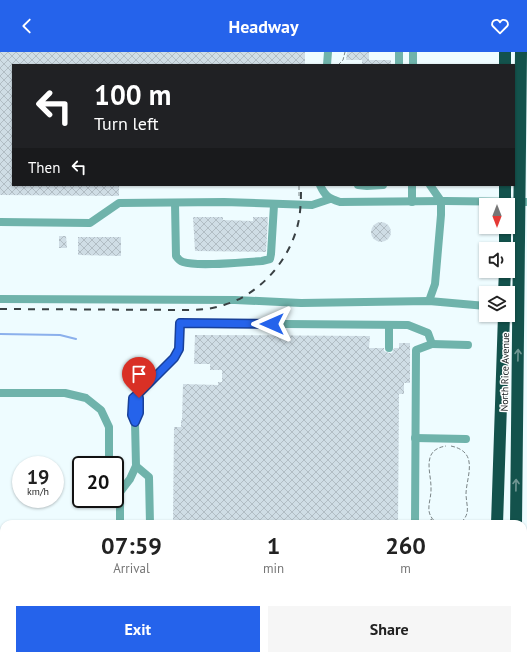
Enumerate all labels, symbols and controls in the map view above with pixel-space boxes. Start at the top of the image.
icon: back [16,15,38,37]
text: Headway [228,15,299,38]
icon: heart [489,15,511,37]
text: 100 m [94,76,171,113]
icon: left [28,80,80,132]
text: Turn left [94,112,159,135]
icon: left [68,156,90,178]
text: Then [28,158,60,177]
north arrow [479,198,515,234]
map controls [479,198,515,322]
button: sound [479,242,515,278]
button: layers [479,286,515,322]
position arrow [251,303,293,345]
street label: North Rice Avenue [498,332,512,412]
one-way arrow [514,349,521,362]
pin [122,357,156,398]
icon: arrive [128,363,150,385]
speed limit sign: 20 [72,456,124,508]
text: 19 [27,464,49,490]
one-way arrow [512,479,520,492]
text: km/h [27,485,49,498]
text: 07:59 [101,530,162,561]
text: 1 [267,530,280,561]
text: 260 [385,530,426,561]
text: Arrival [113,560,150,577]
text: min [263,560,284,577]
text: m [400,560,411,577]
button: Exit [16,606,260,652]
button: Share [268,606,511,652]

